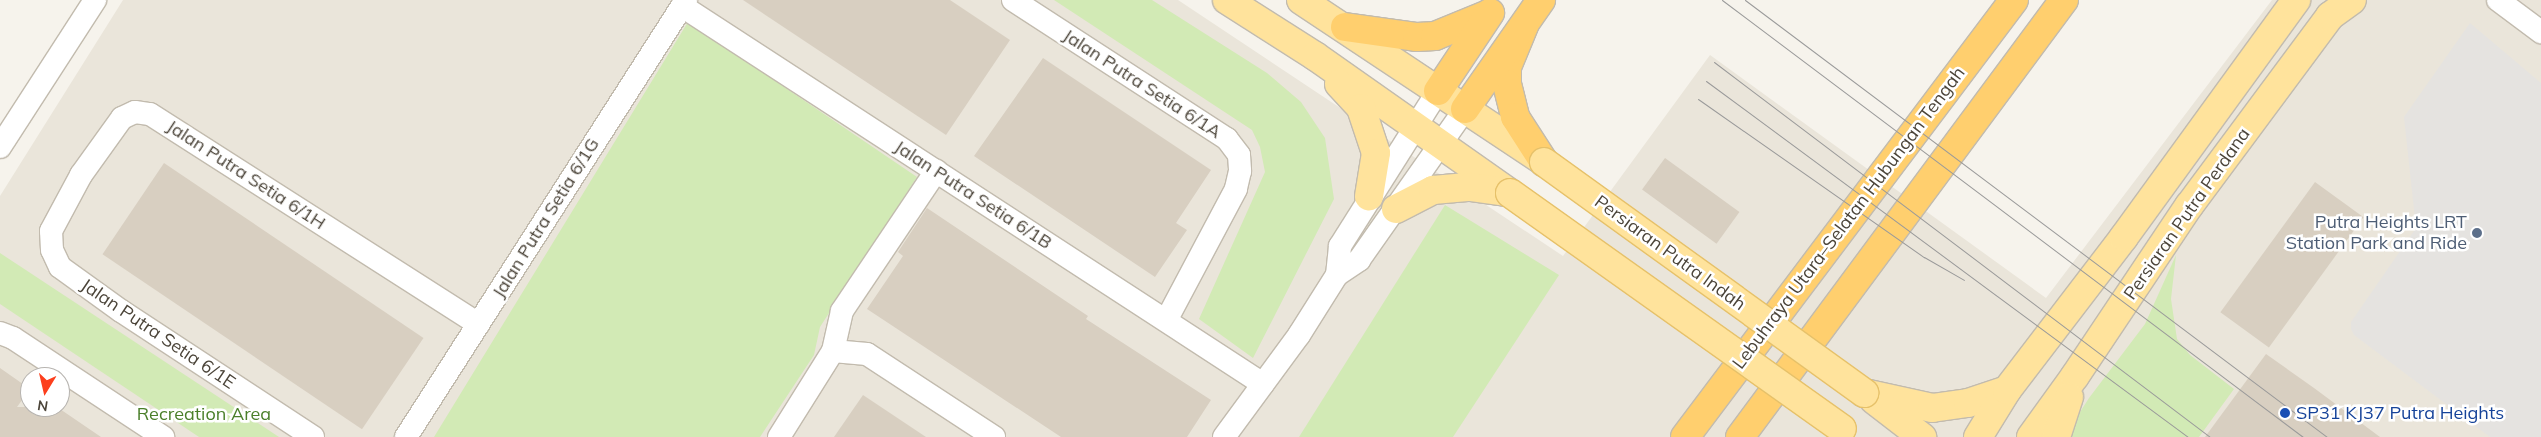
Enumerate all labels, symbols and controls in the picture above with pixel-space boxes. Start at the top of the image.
street label: Jalan Putra Setia 6/1A [1059,25,1225,143]
street label: Lebuhraya Utara–Selatan Hubungan Tengah [1728,63,1970,373]
street label: Jalan Putra Setia 6/1H [163,116,329,234]
street label: Persiaran Putra Perdana [2119,124,2255,304]
street label: Jalan Putra Setia 6/1G [488,134,604,302]
street label: Jalan Putra Setia 6/1B [890,136,1056,254]
street label: Persiaran Putra Indah [1590,191,1750,315]
place label: Putra Heights LRT Station Park and Ride [2286,212,2467,254]
marker: Putra Heights LRT Station Park and Ride [2471,227,2483,239]
street label: Jalan Putra Setia 6/1E [77,274,239,394]
north arrow [20,367,70,417]
text: N [36,396,49,416]
place label: SP31 KJ37 Putra Heights [2296,402,2504,424]
park label: Recreation Area [137,403,271,425]
marker: SP31 KJ37 Putra Heights [2278,406,2292,420]

